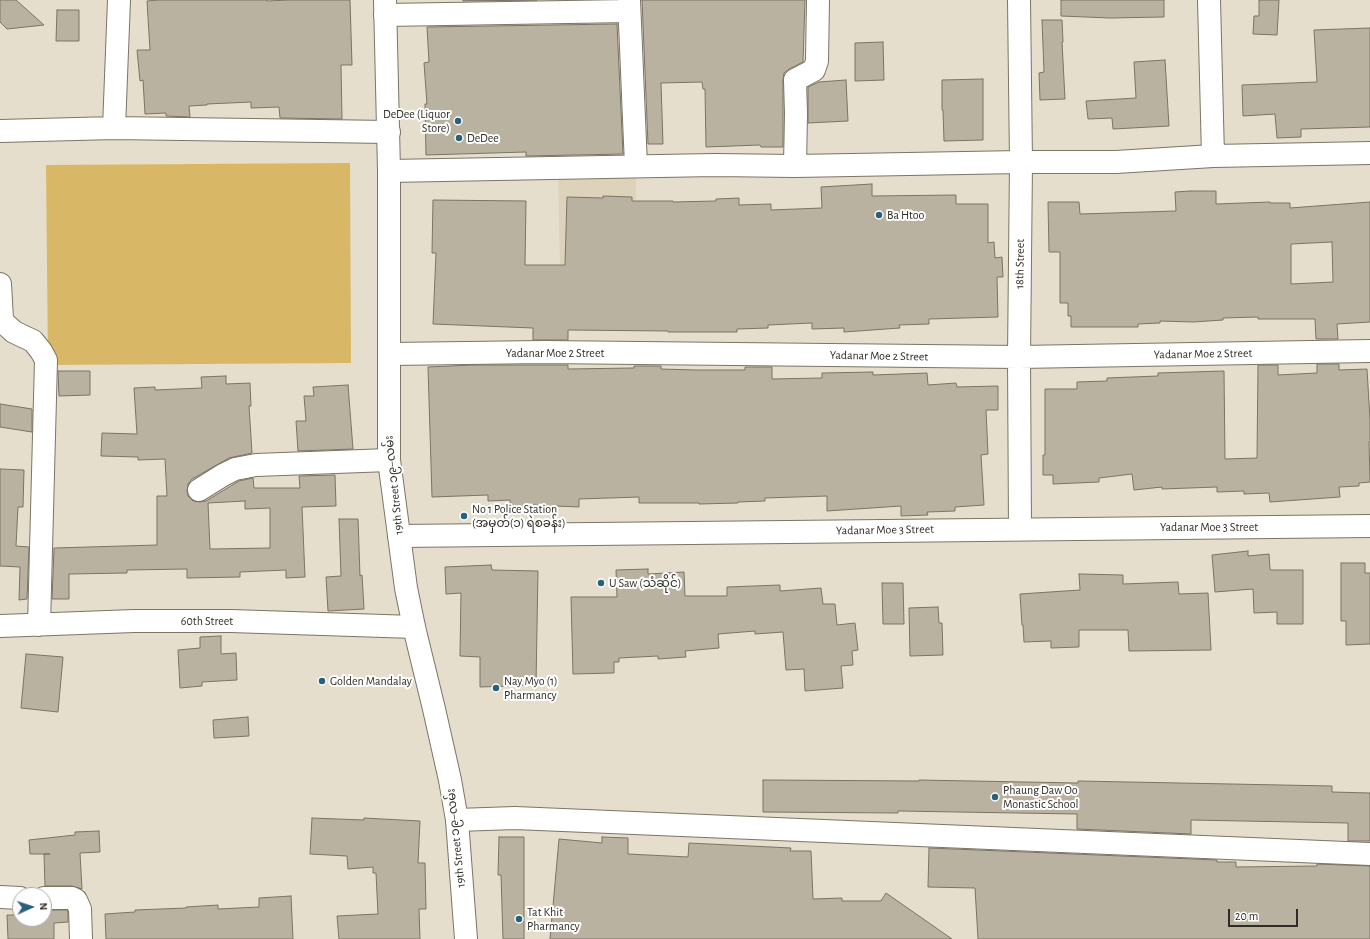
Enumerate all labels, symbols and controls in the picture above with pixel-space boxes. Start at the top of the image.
place label: DeDee (Liquor Store) [383,107,450,135]
marker: DeDee (Liquor Store) [453,116,463,126]
place label: DeDee [467,131,499,145]
marker: DeDee [454,133,464,143]
place label: Ba Htoo [887,208,924,222]
marker: Ba Htoo [874,210,884,220]
street label: 18th Street [1012,239,1028,289]
street label: Yadanar Moe 2 Street [506,346,604,360]
street label: Yadanar Moe 2 Street [1154,346,1252,362]
street label: Yadanar Moe 2 Street [830,348,928,364]
street label: 19th Street ၁၉−လမ်း [382,435,406,535]
place label: No 1 Police Station (အမှတ်(၁) ရဲစခန်း) [472,502,566,530]
marker: No 1 Police Station (အမှတ်(၁) ရဲစခန်း) [459,511,469,521]
street label: Yadanar Moe 3 Street [1160,520,1258,534]
street label: Yadanar Moe 3 Street [836,522,934,538]
place label: U Saw (သံဆိုင်) [609,576,681,590]
marker: U Saw (သံဆိုင်) [596,578,606,588]
street label: 60th Street [181,614,233,628]
place label: Golden Mandalay [330,674,412,688]
place label: Nay Myo (1) Pharmancy [504,674,558,702]
marker: Golden Mandalay [317,676,327,686]
marker: Nay Myo (1) Pharmancy [491,683,501,693]
place label: Phaung Daw Oo Monastic School [1003,783,1079,811]
street label: 19th Street ၁၉−လမ်း [444,788,468,888]
marker: Phaung Daw Oo Monastic School [990,792,1000,802]
north arrow [12,887,52,927]
scale bar [1230,901,1300,927]
text: N [38,902,49,911]
place label: Tat Khit Pharmancy [527,905,580,933]
text: 20 m [1235,910,1258,922]
marker: Tat Khit Pharmancy [514,914,524,924]

